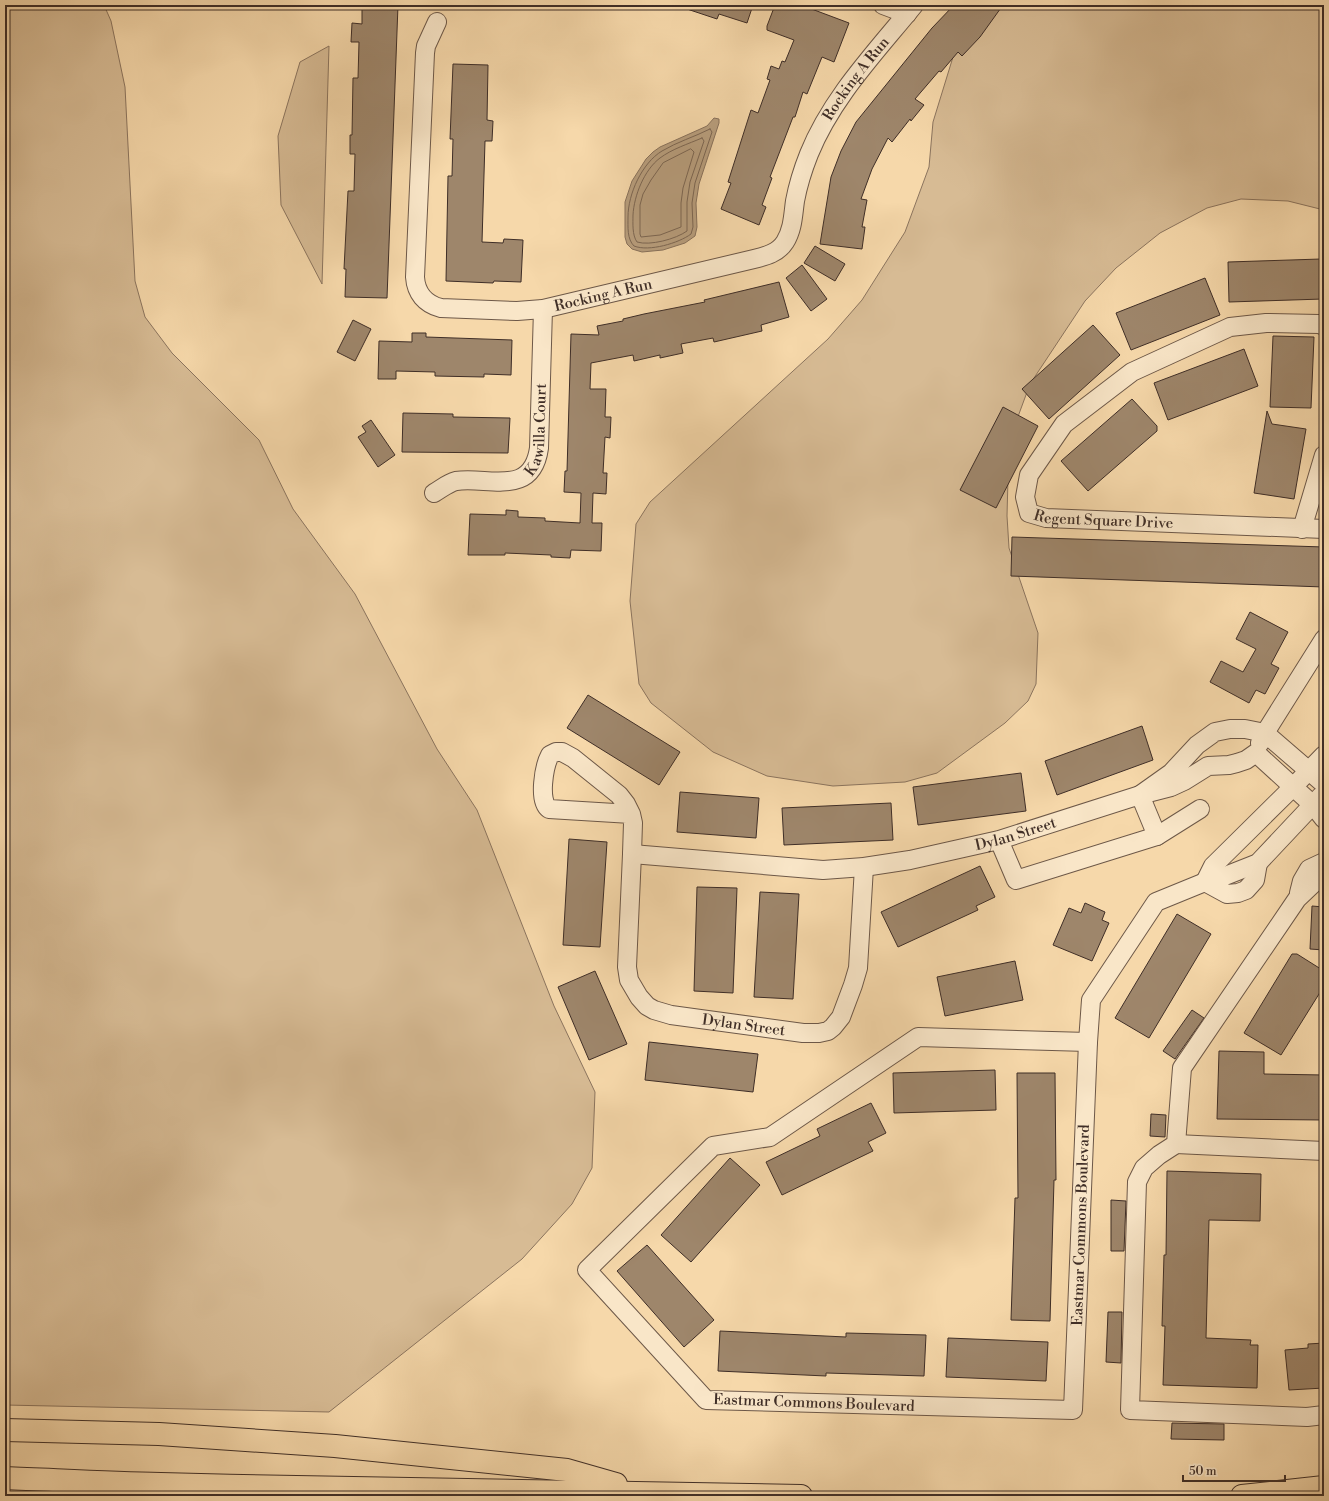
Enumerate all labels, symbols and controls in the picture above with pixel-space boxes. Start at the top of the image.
street label: Rocking A Run [818,33,893,124]
street label: Rocking A Run [552,274,654,316]
street label: Kawilla Court [520,382,550,480]
street label: Regent Square Drive [1031,505,1174,533]
street label: Dylan Street [973,813,1059,855]
street label: Dylan Street [701,1010,787,1040]
street label: Eastmar Commons Boulevard [1068,1123,1094,1326]
street label: Eastmar Commons Boulevard [713,1390,916,1416]
scale bar [1183,1457,1285,1483]
text: 50 m [1189,1464,1217,1479]

